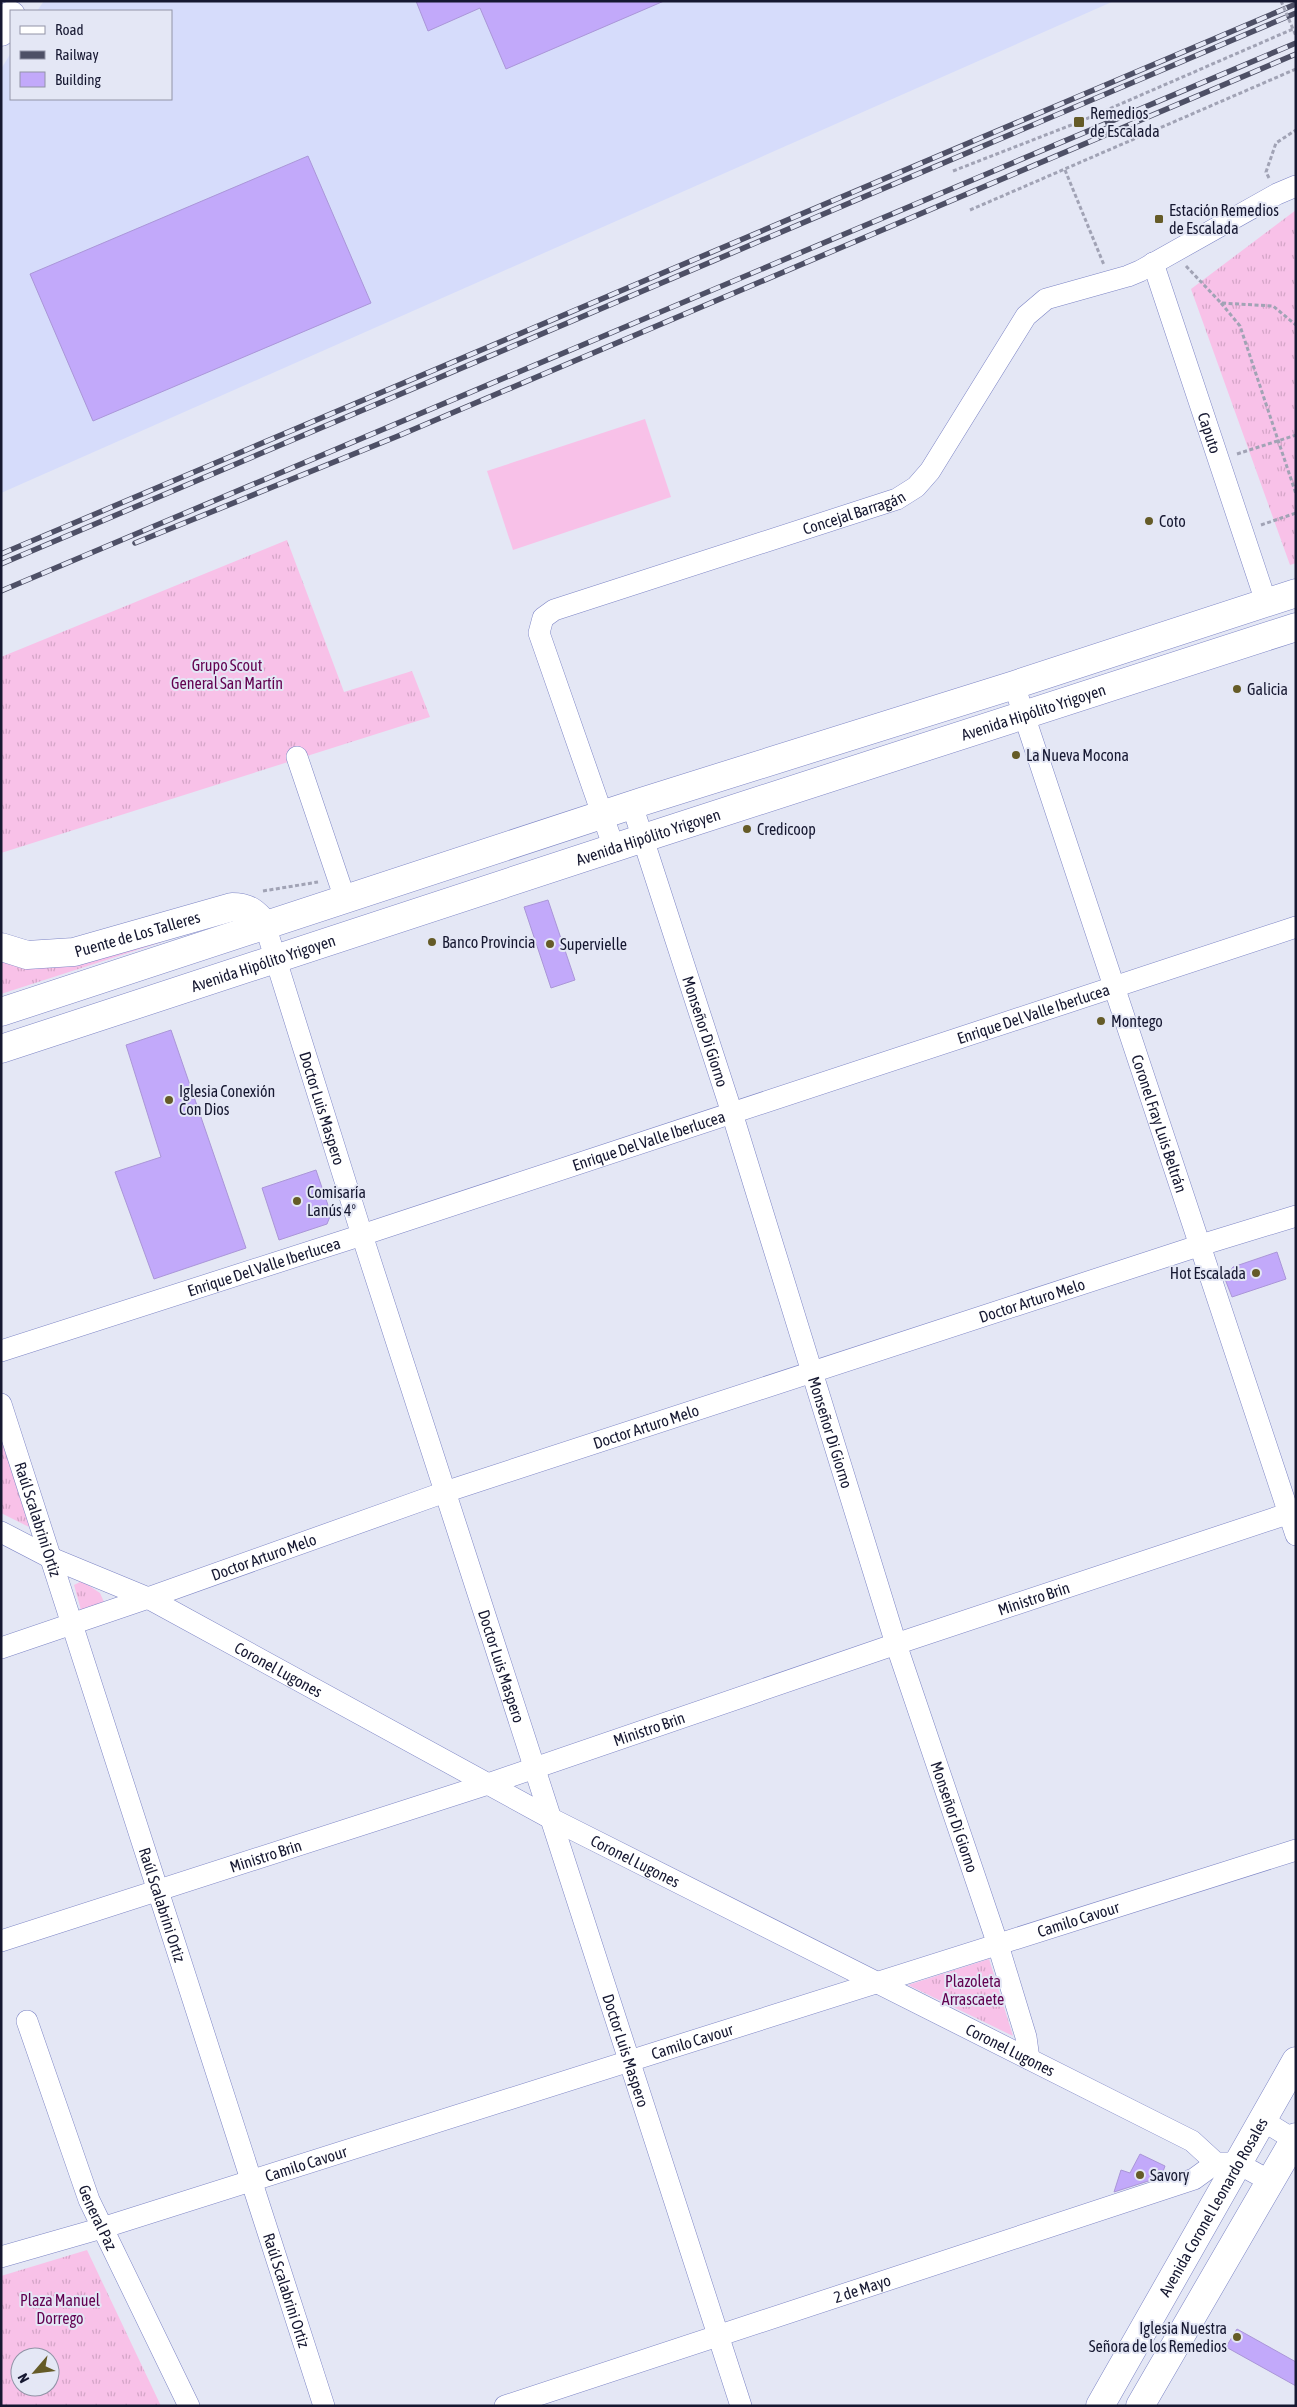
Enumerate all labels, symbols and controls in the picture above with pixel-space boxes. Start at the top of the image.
legend [10,10,172,100]
text: Road [55,21,84,38]
text: Railway [55,46,99,63]
text: Building [55,71,101,88]
place label: Remedios de Escalada [1090,104,1160,140]
marker: Remedios de Escalada [1072,115,1086,129]
place label: Estación Remedios de Escalada [1169,201,1279,237]
marker: Estación Remedios de Escalada [1153,213,1165,225]
street label: Caputo [1194,410,1225,456]
street label: Concejal Barragán [800,487,909,538]
place label: Coto [1159,512,1186,530]
marker: Coto [1143,515,1155,527]
park label: Grupo Scout General San Martín [171,656,283,692]
street label: Avenida Hipólito Yrigoyen [959,680,1108,744]
place label: Galicia [1247,680,1288,698]
marker: Galicia [1231,683,1243,695]
place label: La Nueva Mocona [1026,746,1129,764]
marker: La Nueva Mocona [1010,749,1022,761]
street label: Avenida Hipólito Yrigoyen [574,805,723,869]
place label: Credicoop [757,820,816,839]
marker: Credicoop [741,823,753,835]
street label: Puente de Los Talleres [72,907,202,960]
street label: Avenida Hipólito Yrigoyen [189,931,338,995]
place label: Banco Provincia [442,933,535,951]
place label: Supervielle [560,935,627,954]
marker: Banco Provincia [426,936,438,948]
marker: Supervielle [544,938,556,950]
street label: Monseñor Di Giorno [679,974,732,1089]
street label: Enrique Del Valle Iberlucea [955,980,1112,1047]
place label: Montego [1111,1012,1163,1031]
marker: Montego [1095,1015,1107,1027]
street label: Doctor Luis Maspero [296,1049,349,1167]
street label: Coronel Fray Luis Beltrán [1128,1052,1191,1195]
place label: Iglesia Conexión Con Dios [179,1082,275,1118]
marker: Iglesia Conexión Con Dios [163,1094,175,1106]
street label: Enrique Del Valle Iberlucea [570,1107,727,1174]
place label: Comisaría Lanús 4° [307,1183,366,1219]
marker: Comisaría Lanús 4° [291,1195,303,1207]
street label: Enrique Del Valle Iberlucea [185,1234,342,1300]
place label: Hot Escalada [1170,1264,1246,1282]
marker: Hot Escalada [1250,1267,1262,1279]
street label: Doctor Arturo Melo [977,1275,1087,1326]
street label: Monseñor Di Giorno [805,1374,856,1490]
street label: Doctor Arturo Melo [591,1401,701,1452]
street label: Raúl Scalabrini Ortiz [11,1460,65,1579]
street label: Doctor Arturo Melo [209,1530,319,1584]
street label: Ministro Brin [995,1578,1072,1619]
street label: Doctor Luis Maspero [475,1607,528,1725]
street label: Coronel Lugones [232,1638,326,1701]
street label: Ministro Brin [611,1708,687,1749]
street label: Monseñor Di Giorno [927,1759,982,1874]
street label: Coronel Lugones [588,1831,683,1891]
street label: Ministro Brin [227,1836,304,1876]
street label: Raúl Scalabrini Ortiz [136,1845,189,1964]
street label: Camilo Cavour [1035,1898,1122,1940]
park label: Plazoleta Arrascaete [942,1972,1004,2008]
street label: Doctor Luis Maspero [599,1992,653,2109]
street label: Camilo Cavour [649,2020,735,2063]
street label: Coronel Lugones [963,2020,1058,2080]
street label: Avenida Coronel Leonardo Rosales [1155,2114,1271,2299]
street label: Camilo Cavour [263,2142,349,2185]
place label: Savory [1150,2166,1190,2185]
marker: Savory [1134,2169,1146,2181]
street label: General Paz [75,2183,121,2253]
street label: Raúl Scalabrini Ortiz [260,2231,314,2350]
street label: 2 de Mayo [831,2271,893,2306]
park label: Plaza Manuel Dorrego [20,2291,101,2328]
place label: Iglesia Nuestra Señora de los Remedios [1089,2319,1227,2355]
marker: Iglesia Nuestra Señora de los Remedios [1231,2331,1243,2343]
north arrow [10,2347,60,2397]
text: N [15,2371,33,2386]

